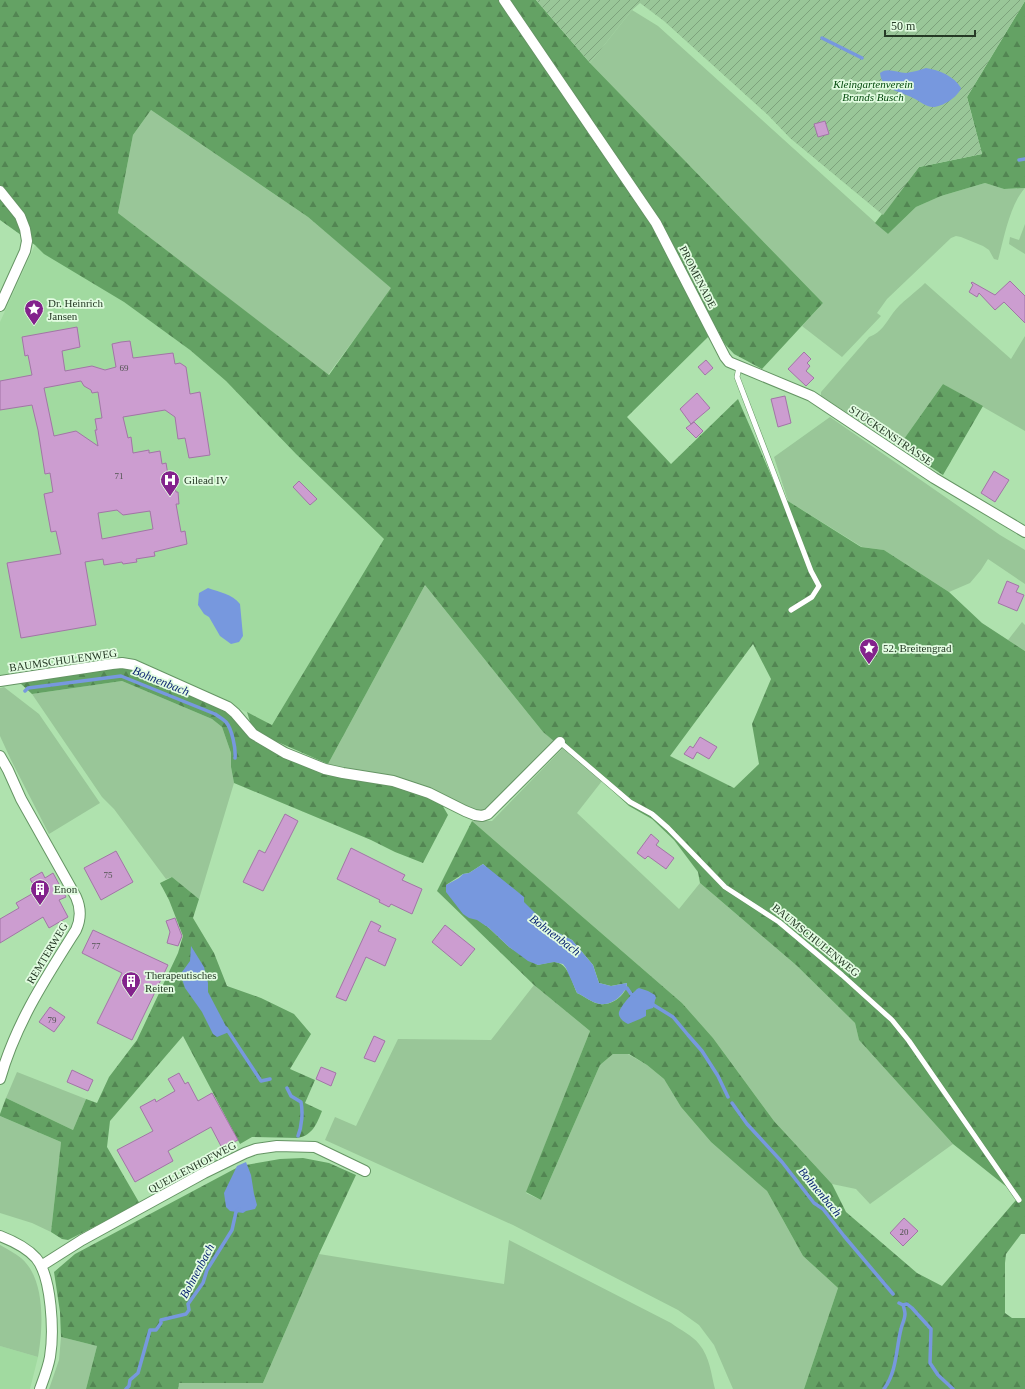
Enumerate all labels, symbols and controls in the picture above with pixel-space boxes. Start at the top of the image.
scale bar [885,12,975,38]
text: 50 m [891,19,916,33]
park label: Kleingartenverein Brands Busch [832,78,913,103]
street label: PROMENADE [677,244,719,310]
place label: Dr. Heinrich Jansen [48,297,103,322]
place icon: Dr. Heinrich Jansen [23,298,45,326]
house number: 69 [120,363,129,373]
street label: STÜCKENSTRASSE [847,403,935,467]
hospital icon: Gilead IV [159,469,181,497]
house number: 71 [115,471,124,481]
place label: Gilead IV [184,474,228,486]
place icon: 52. Breitengrad [858,637,880,665]
place label: 52. Breitengrad [883,642,952,654]
street label: BAUMSCHULENWEG [8,646,118,674]
water label: Bohnenbach [131,663,191,699]
house number: 75 [104,870,113,880]
building icon: Enon [29,878,51,906]
place label: Enon [54,883,78,895]
street label: BAUMSCHULENWEG [770,901,862,979]
water label: Bohnenbach [527,911,583,959]
street label: REMTERWEG [24,920,70,986]
house number: 77 [92,941,101,951]
place label: Therapeutisches Reiten [145,969,216,994]
building icon: Therapeutisches Reiten [120,970,142,998]
house number: 79 [48,1015,57,1025]
street label: QUELLENHOFWEG [146,1139,238,1195]
water label: Bohnenbach [795,1165,845,1219]
house number: 20 [900,1227,909,1237]
water label: Bohnenbach [177,1241,217,1301]

